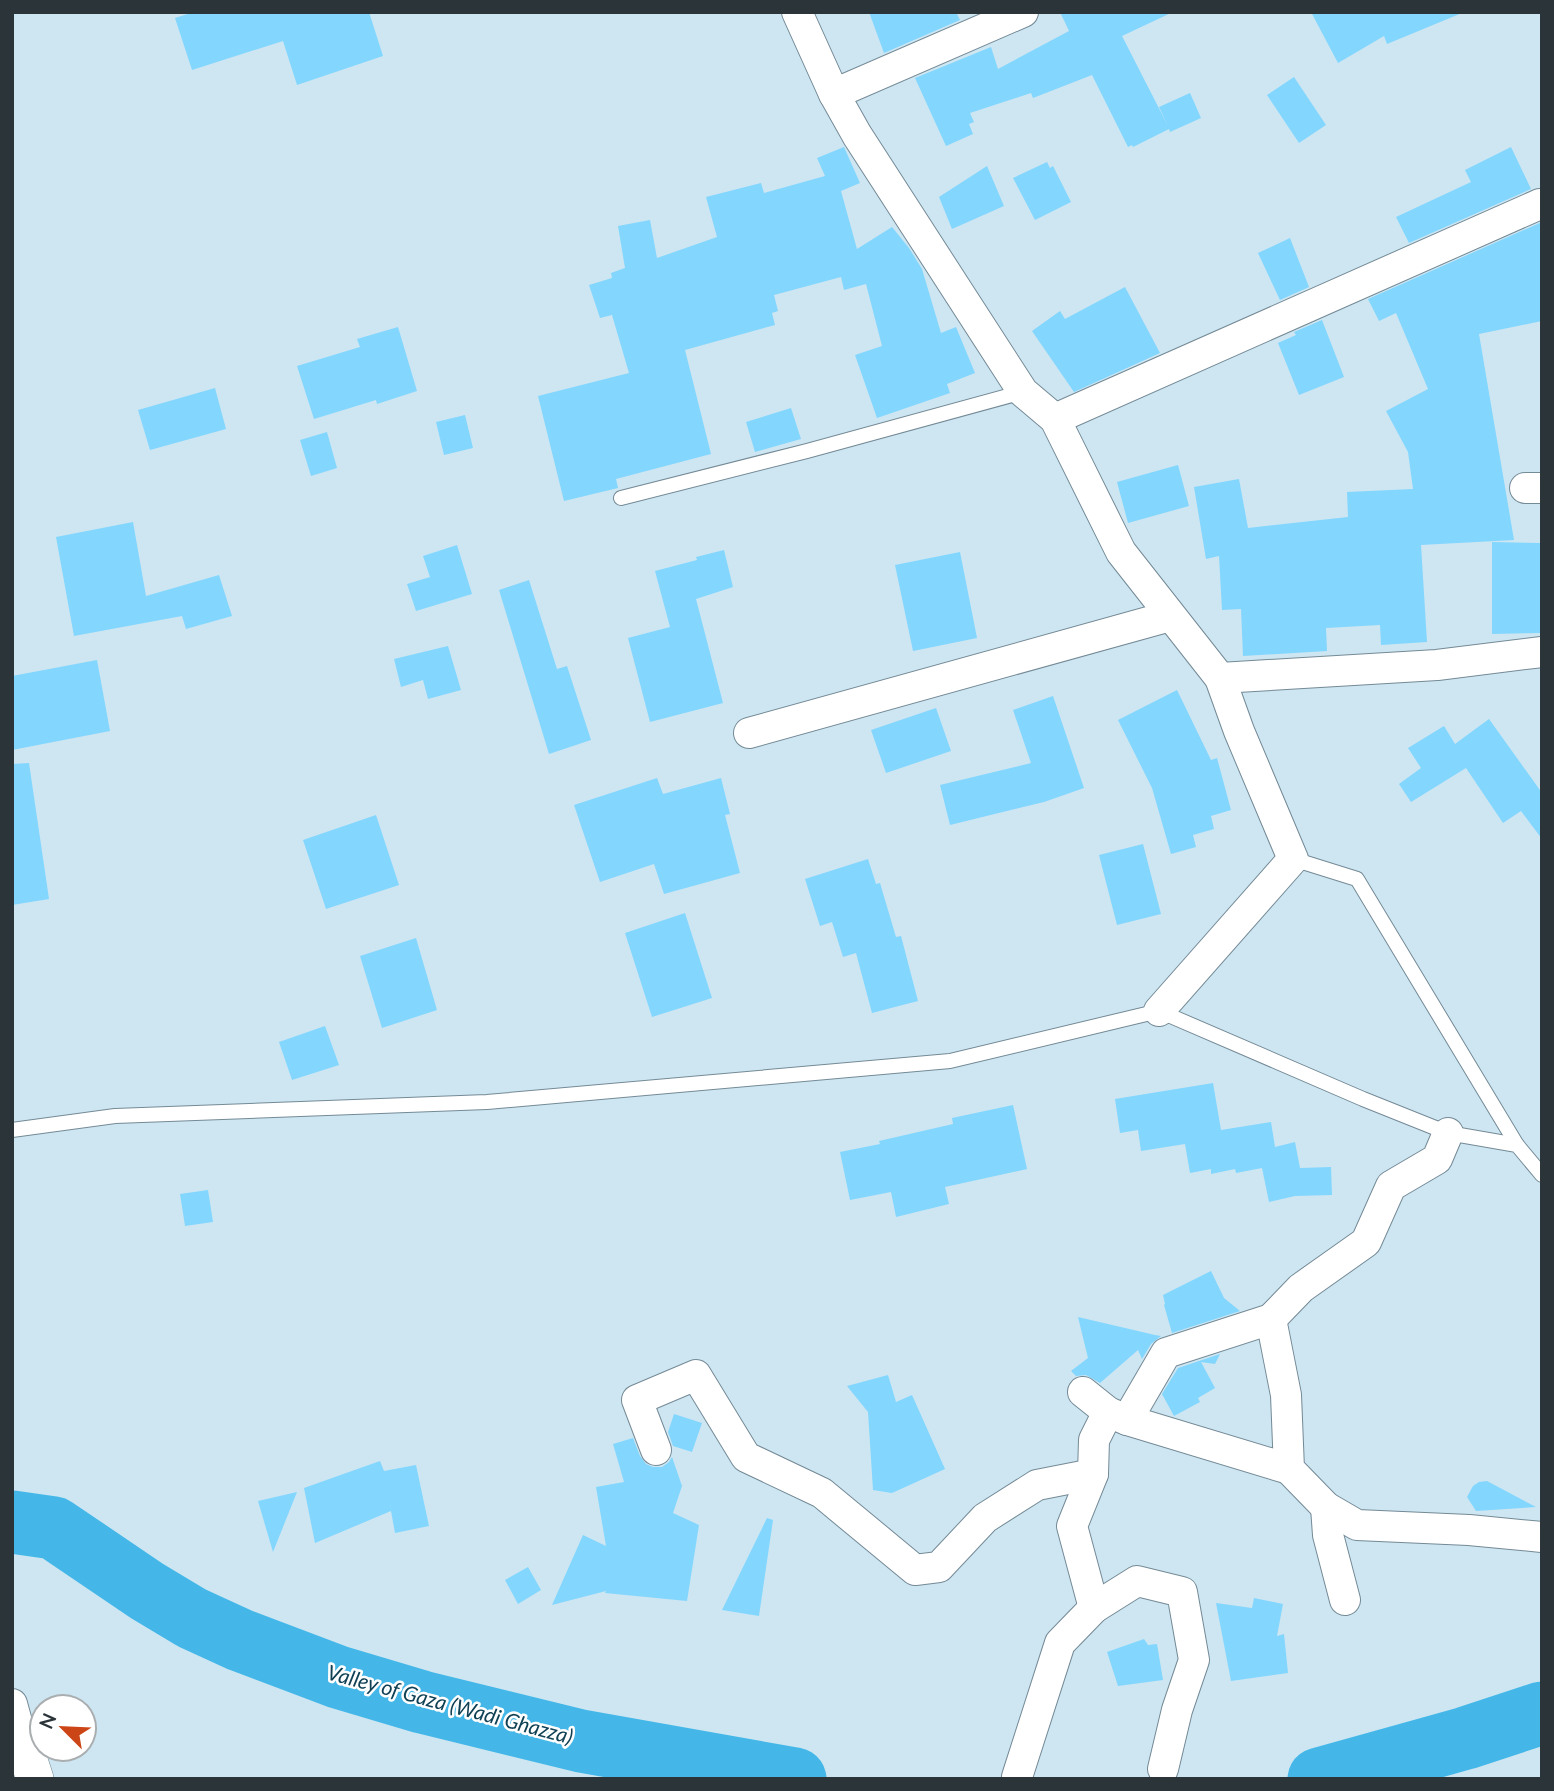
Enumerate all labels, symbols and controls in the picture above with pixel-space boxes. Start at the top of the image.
water label: Valley of Gaza (Wadi Ghazza) [325,1659,576,1748]
north arrow [28,1693,98,1763]
text: N [34,1710,60,1732]

